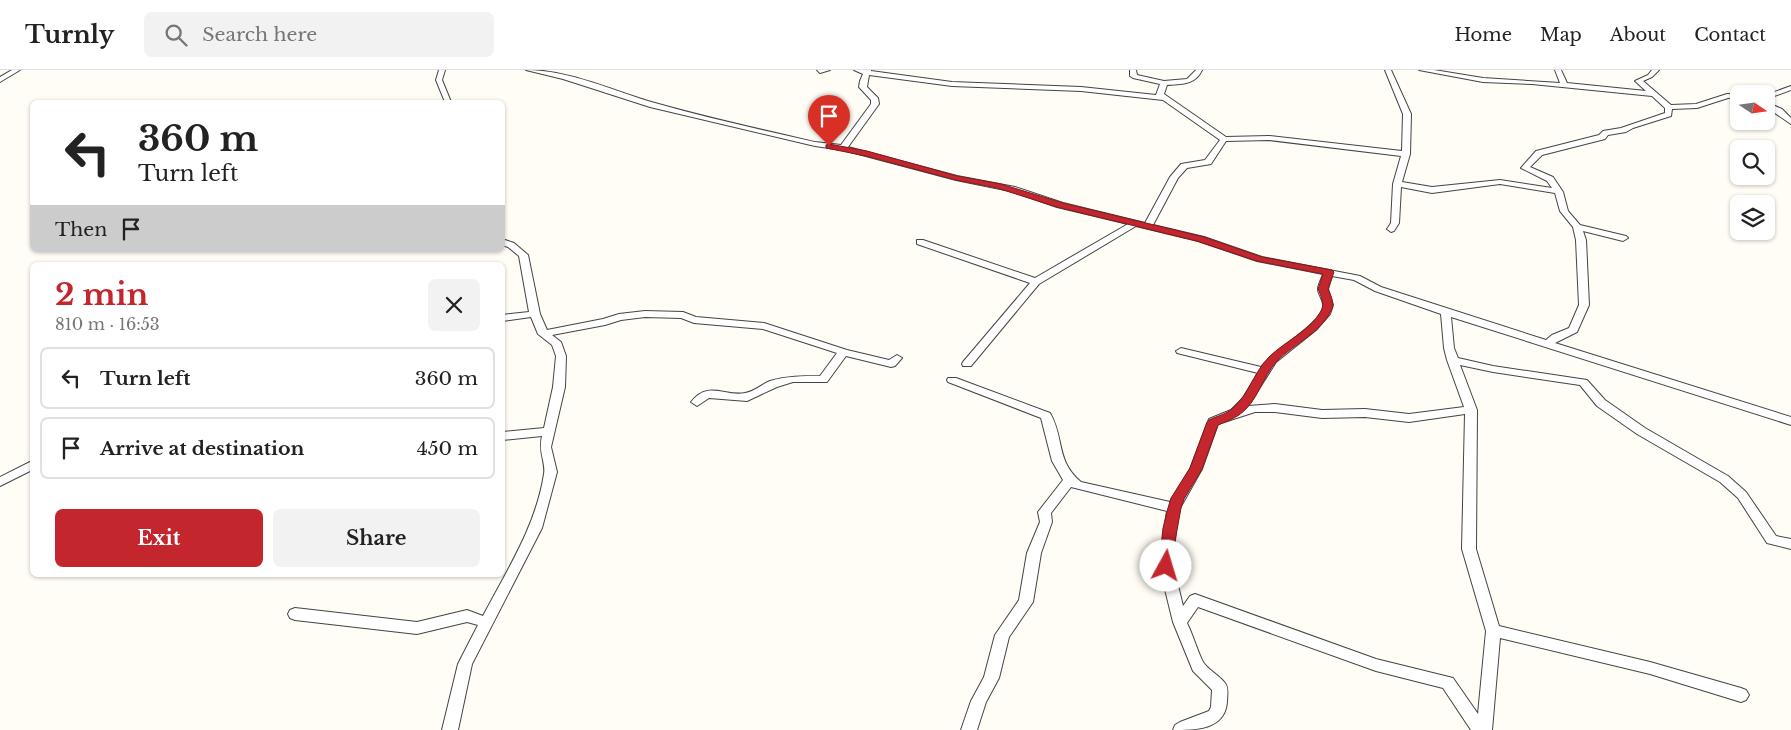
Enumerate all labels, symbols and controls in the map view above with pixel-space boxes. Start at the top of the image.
search box [144,12,494,57]
text: Turnly [25,20,114,49]
icon: search [162,21,190,49]
text: Search here [202,23,317,46]
text: Home [1454,24,1512,46]
text: Map [1540,24,1582,46]
text: About [1610,24,1666,46]
text: Contact [1694,24,1766,46]
north arrow [1730,85,1775,130]
map controls [1730,85,1775,240]
pin [808,95,850,146]
icon: arrive [815,102,843,130]
text: 360 m [138,117,258,160]
icon: left [55,120,120,185]
button: search [1730,140,1775,185]
text: Turn left [138,160,238,187]
button: layers [1730,195,1775,240]
icon: arrive [117,215,145,243]
text: Then [55,218,107,241]
text: 2 min [55,276,148,313]
button: close [428,279,480,331]
text: 810 m · 16:53 [55,314,160,334]
icon: left [57,364,85,392]
text: Turn left [100,367,191,390]
text: 360 m [415,367,478,390]
icon: arrive [57,434,85,462]
text: Arrive at destination [100,437,304,460]
text: 450 m [417,437,478,460]
button: Exit [55,509,263,567]
button: Share [273,509,480,567]
position arrow [1139,539,1191,591]

